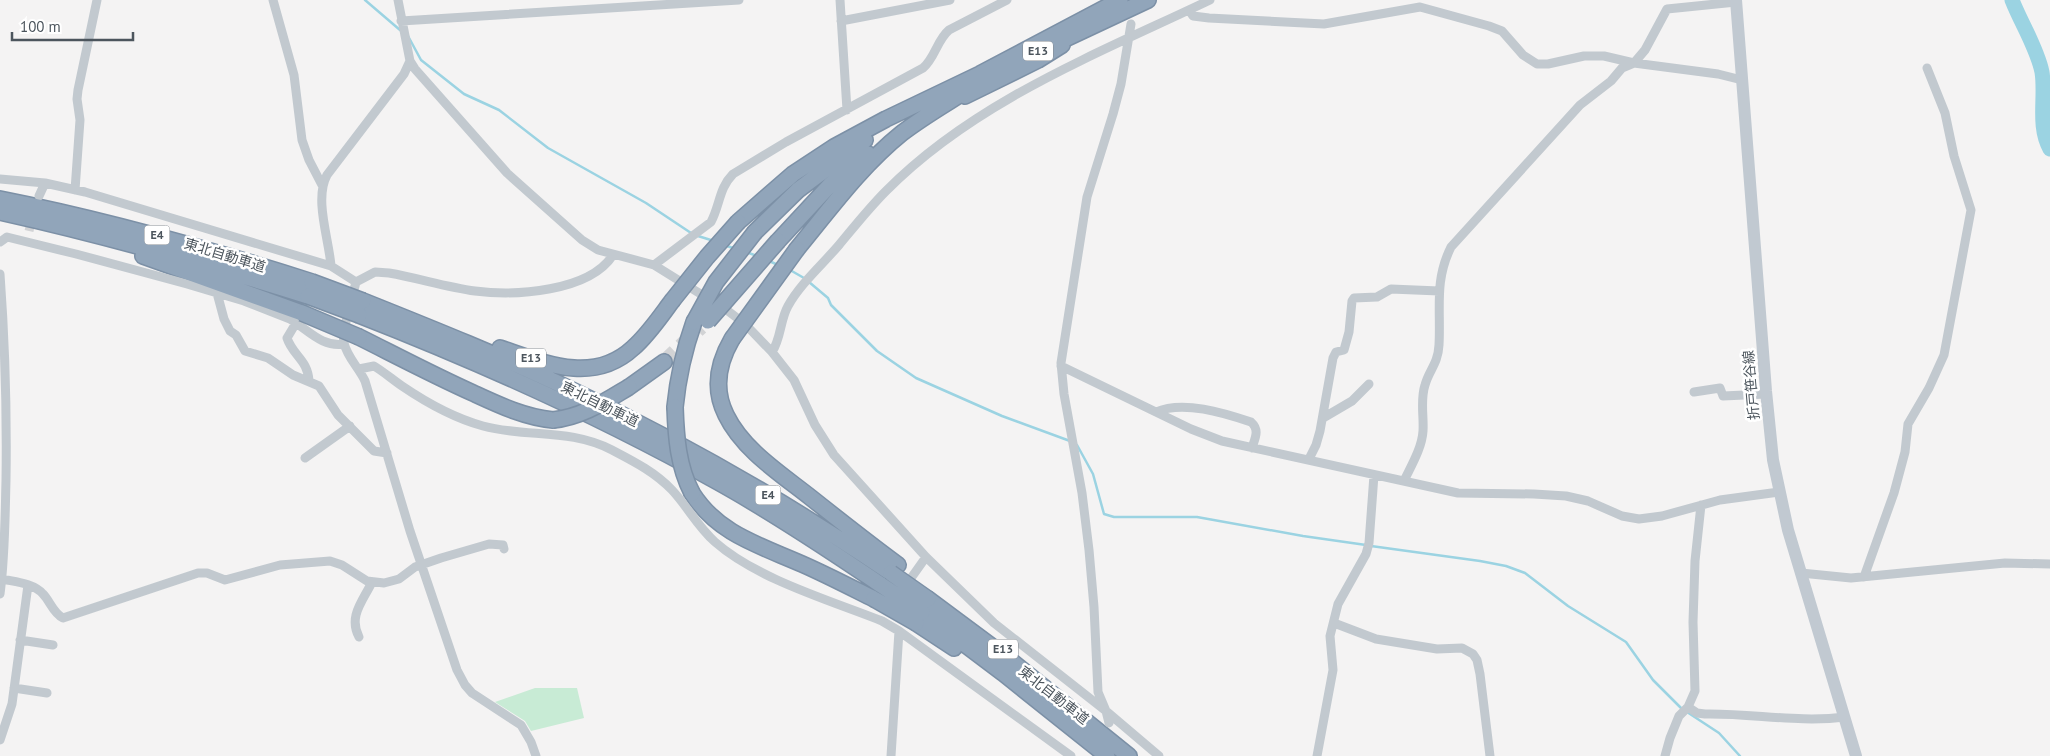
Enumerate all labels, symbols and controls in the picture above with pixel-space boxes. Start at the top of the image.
scale bar [12,10,134,42]
text: 100 m [20,17,61,36]
road number: E13 [1023,41,1053,60]
road number: E4 [144,226,170,244]
street label: 東北自動車道 [182,234,268,276]
road number: E13 [516,348,546,368]
street label: 折戸笹谷線 [1739,349,1763,421]
street label: 東北自動車道 [558,377,642,431]
road number: E4 [756,486,780,504]
road number: E13 [988,640,1018,659]
street label: 東北自動車道 [1015,662,1093,728]

